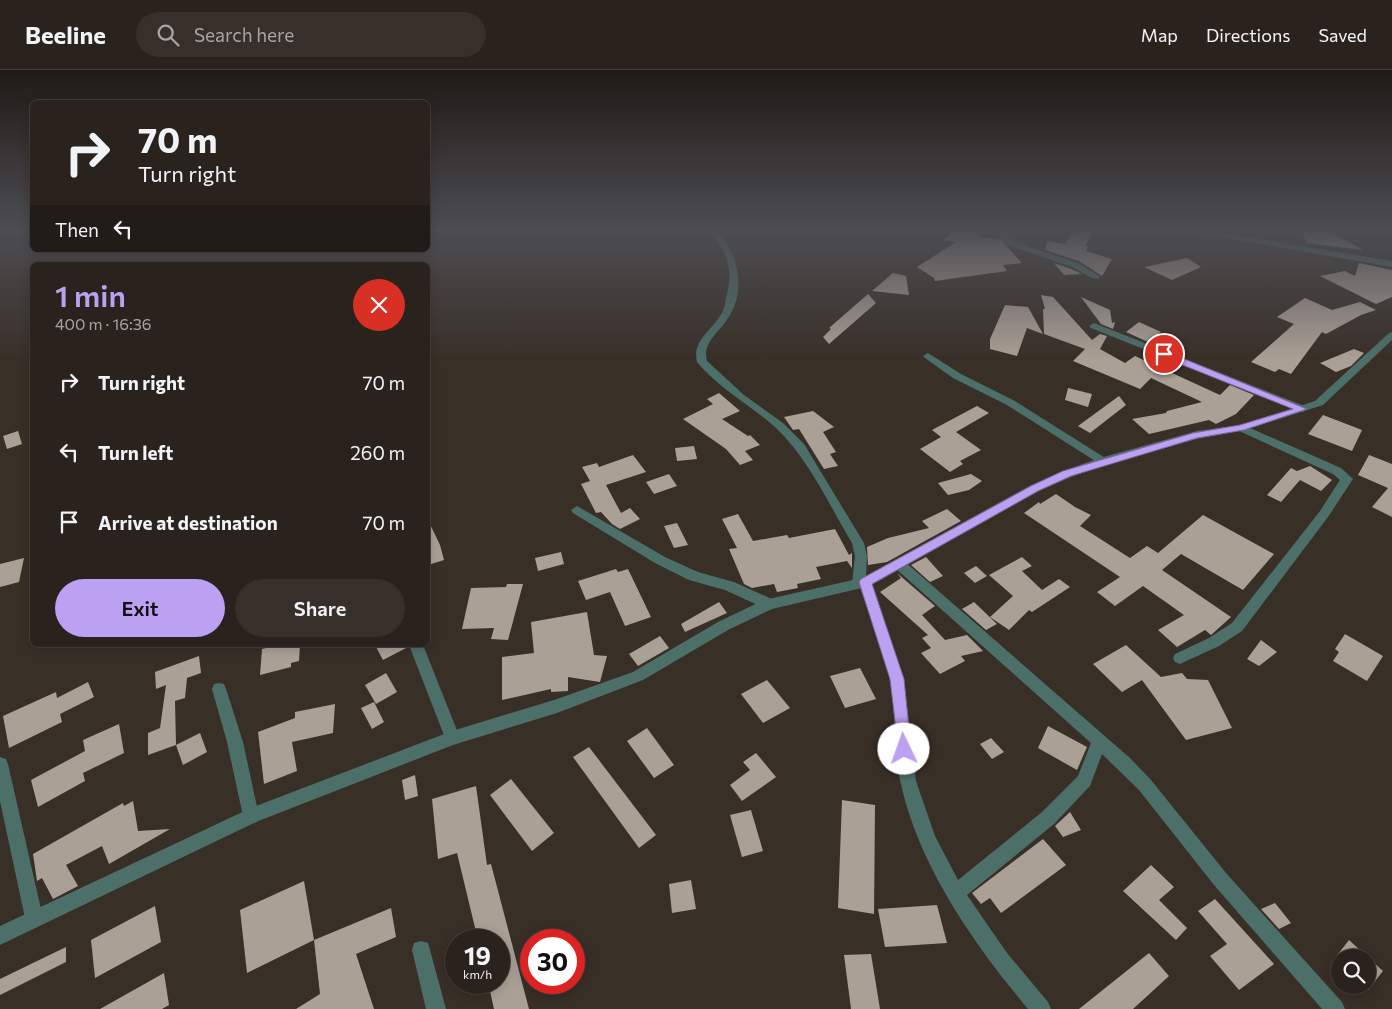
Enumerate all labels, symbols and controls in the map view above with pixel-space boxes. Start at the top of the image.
search box [136,12,486,57]
text: Beeline [25,20,106,49]
icon: search [154,21,182,49]
text: Search here [194,23,294,46]
text: Map [1141,24,1178,46]
text: Directions [1206,24,1290,46]
text: Saved [1318,24,1367,46]
text: 70 m [138,117,218,160]
icon: right [55,120,120,185]
text: Turn right [138,160,236,187]
icon: left [109,215,137,243]
text: Then [55,218,99,241]
text: 1 min [55,276,126,313]
button: close [353,279,405,331]
text: 400 m · 16:36 [55,314,152,333]
pin [1143,333,1185,375]
icon: arrive [1150,340,1178,368]
icon: right [55,368,83,396]
text: Turn right [98,371,185,394]
text: 70 m [362,371,405,394]
icon: left [55,438,83,466]
text: Turn left [98,441,173,464]
text: 260 m [350,441,405,464]
icon: arrive [55,508,83,536]
text: Arrive at destination [98,511,278,534]
text: 70 m [362,511,405,534]
button: Exit [55,579,225,637]
button: Share [235,579,405,637]
position arrow [877,722,929,774]
speed limit sign: 30 [520,929,585,994]
text: 19 [464,940,491,970]
map controls [1331,949,1376,994]
button: search [1331,949,1376,994]
text: km/h [463,967,492,981]

